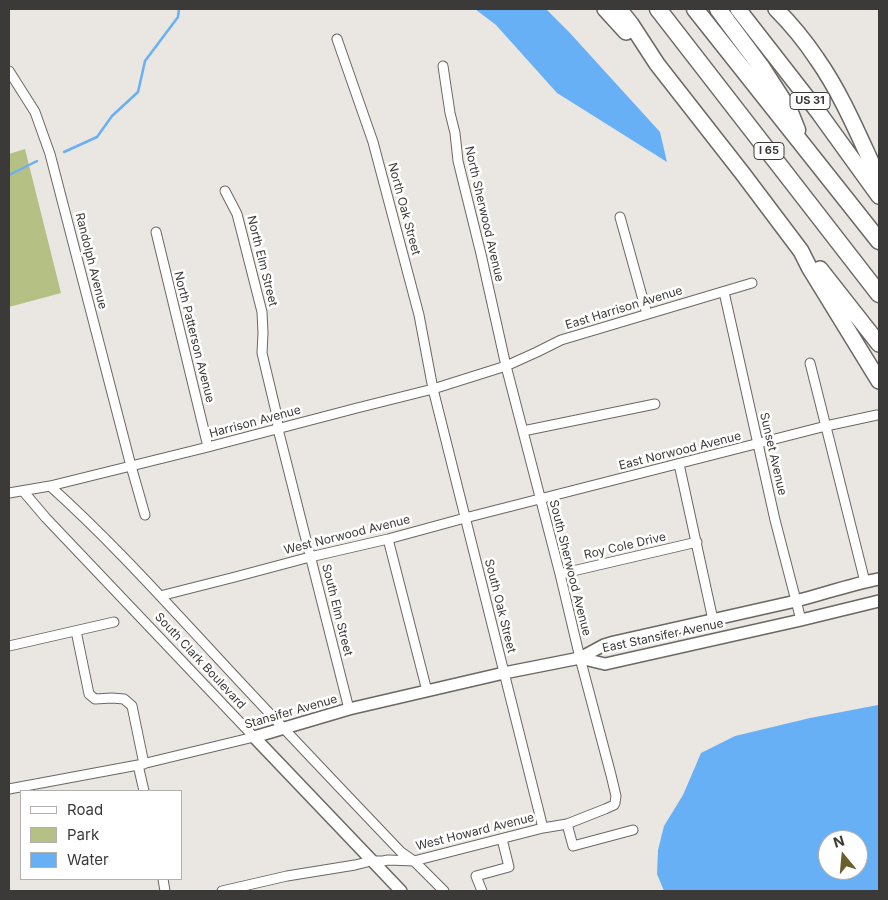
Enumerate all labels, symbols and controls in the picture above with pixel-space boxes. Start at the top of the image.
road number: US 31 [790,92,830,110]
road number: I 65 [754,142,784,160]
street label: North Sherwood Avenue [461,145,507,283]
street label: North Oak Street [385,161,423,257]
street label: Randolph Avenue [72,211,110,311]
street label: North Elm Street [244,214,280,308]
street label: North Patterson Avenue [171,270,217,404]
street label: East Harrison Avenue [564,283,684,333]
street label: Harrison Avenue [208,403,302,441]
street label: Sunset Avenue [756,411,790,497]
street label: East Norwood Avenue [617,429,743,473]
street label: South Sherwood Avenue [546,499,594,637]
street label: West Norwood Avenue [282,512,412,558]
street label: Roy Cole Drive [583,530,667,562]
street label: South Oak Street [481,558,519,654]
street label: South Elm Street [319,563,355,657]
street label: South Clark Boulevard [152,610,248,712]
street label: East Stansifer Avenue [601,616,725,656]
street label: Stansifer Avenue [243,692,339,732]
legend [20,790,182,880]
text: Road [67,800,103,819]
street label: West Howard Avenue [414,810,536,854]
text: Park [67,825,99,844]
north arrow [818,830,868,880]
text: N [831,831,846,851]
text: Water [67,850,109,869]

